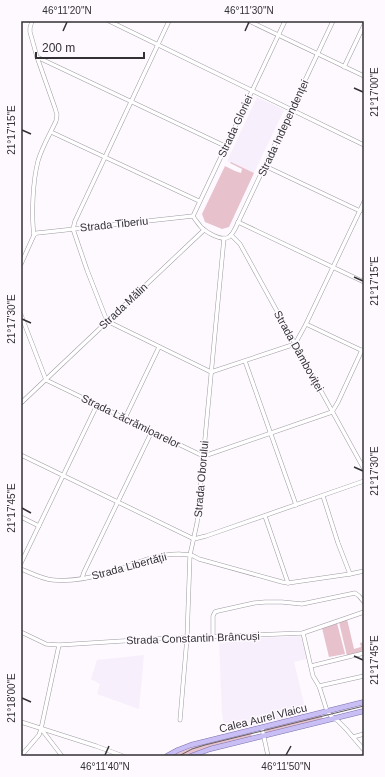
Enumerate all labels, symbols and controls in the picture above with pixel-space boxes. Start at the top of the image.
text: 46°11'20"N [42,5,92,16]
text: 46°11'30"N [224,5,274,16]
scale bar [36,34,144,60]
text: 200 m [42,41,75,55]
text: 21°17'00"E [369,67,380,117]
street label: Strada Independenței [255,78,311,178]
street label: Strada Gloriei [215,93,255,159]
text: 21°17'15"E [6,105,17,155]
street label: Strada Tiberiu [79,214,149,234]
text: 21°17'15"E [369,256,380,306]
street label: Strada Mălin [96,281,150,331]
text: 21°17'30"E [6,294,17,344]
street label: Strada Dâmboviței [272,309,326,393]
street label: Strada Lăcrămioarelor [79,392,183,450]
street label: Strada Oborului [192,440,210,518]
text: 21°17'30"E [369,446,380,496]
text: 21°17'45"E [6,483,17,533]
street label: Strada Libertății [90,550,168,582]
street label: Strada Constantin Brâncuși [126,630,260,646]
text: 21°17'45"E [369,635,380,685]
text: 21°18'00"E [6,673,17,723]
street label: Calea Aurel Vlaicu [218,701,308,735]
text: 46°11'40"N [80,761,130,772]
text: 46°11'50"N [261,761,311,772]

